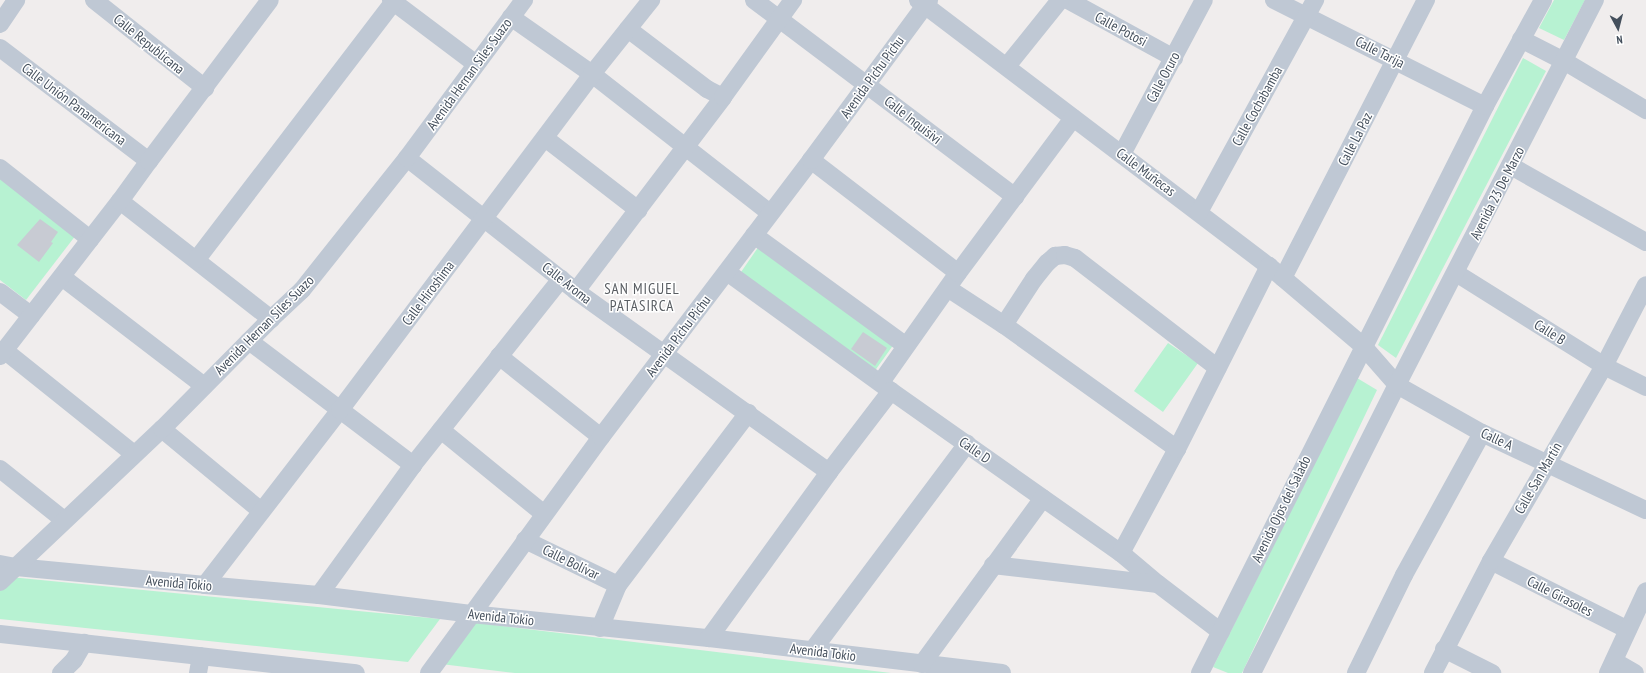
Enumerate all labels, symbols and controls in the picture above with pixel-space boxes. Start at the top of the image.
street label: Calle Potosi [1092,8,1150,50]
north arrow [1598,8,1638,48]
street label: Calle Republicana [110,10,188,78]
street label: Avenida Hernan Siles Suazo [423,15,515,133]
street label: Calle Tarija [1352,32,1408,72]
street label: Avenida Pichu Pichu [837,33,907,121]
text: N [1616,33,1623,47]
street label: Calle Oruro [1143,49,1183,105]
street label: Calle Unión Panamericana [19,59,129,149]
street label: Calle Cochabamba [1228,63,1286,149]
street label: Calle Inquisivi [881,92,945,148]
street label: Calle La Paz [1334,109,1376,169]
street label: Calle Muñecas [1113,144,1179,200]
street label: Avenida 23 De Marzo [1466,144,1528,242]
street label: Calle Hiroshima [398,258,458,328]
street label: Calle Aroma [539,258,595,308]
street label: Avenida Hernan Siles Suazo [211,272,317,378]
district label: SAN MIGUEL PATASIRCA [604,279,680,314]
street label: Avenida Pichu Pichu [642,292,714,380]
street label: Calle B [1531,316,1569,348]
street label: Calle A [1478,424,1516,454]
street label: Calle D [956,433,994,467]
street label: Calle San Martín [1511,439,1565,517]
street label: Avenida Ojos del Salado [1248,453,1314,565]
street label: Calle Bolívar [540,541,602,583]
street label: Avenida Tokio [145,572,213,594]
street label: Calle Girasoles [1525,572,1595,620]
street label: Avenida Tokio [467,605,535,629]
street label: Avenida Tokio [789,640,857,664]

